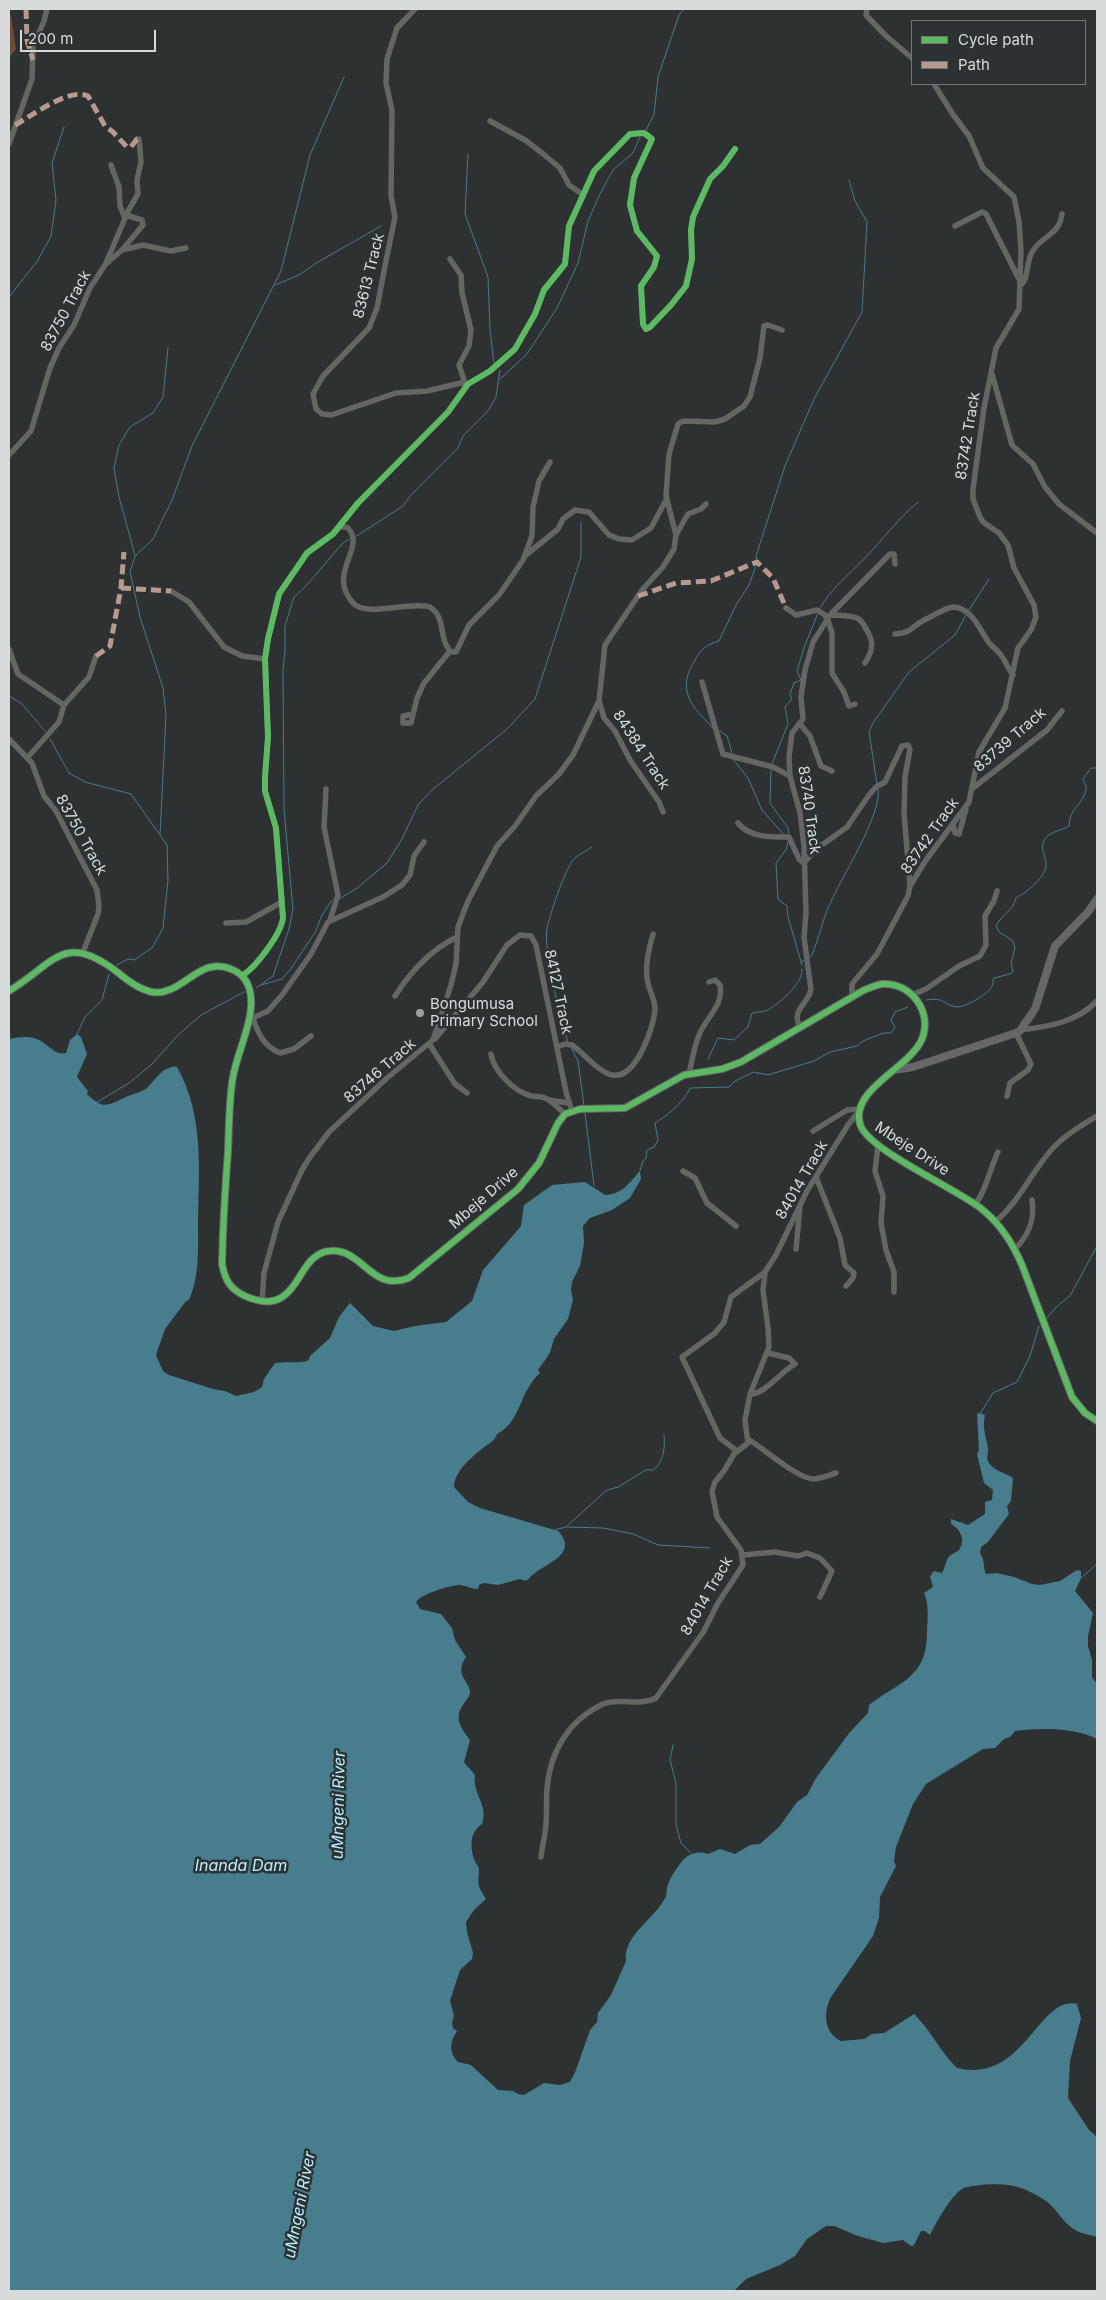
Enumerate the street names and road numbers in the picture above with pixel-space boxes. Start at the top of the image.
street label: 83613 Track [350,232,388,320]
street label: 83750 Track [37,267,95,355]
street label: 83742 Track [952,391,984,481]
street label: 83739 Track [970,704,1050,776]
street label: 84384 Track [609,707,673,793]
street label: 83740 Track [794,765,824,855]
street label: 83750 Track [51,792,111,878]
street label: 83742 Track [897,794,963,878]
street label: 84127 Track [540,948,576,1036]
street label: 83746 Track [340,1035,420,1107]
street label: Mbeje Drive [871,1118,953,1180]
street label: 84014 Track [772,1137,832,1223]
street label: Mbeje Drive [446,1163,522,1233]
street label: 84014 Track [677,1553,737,1639]

